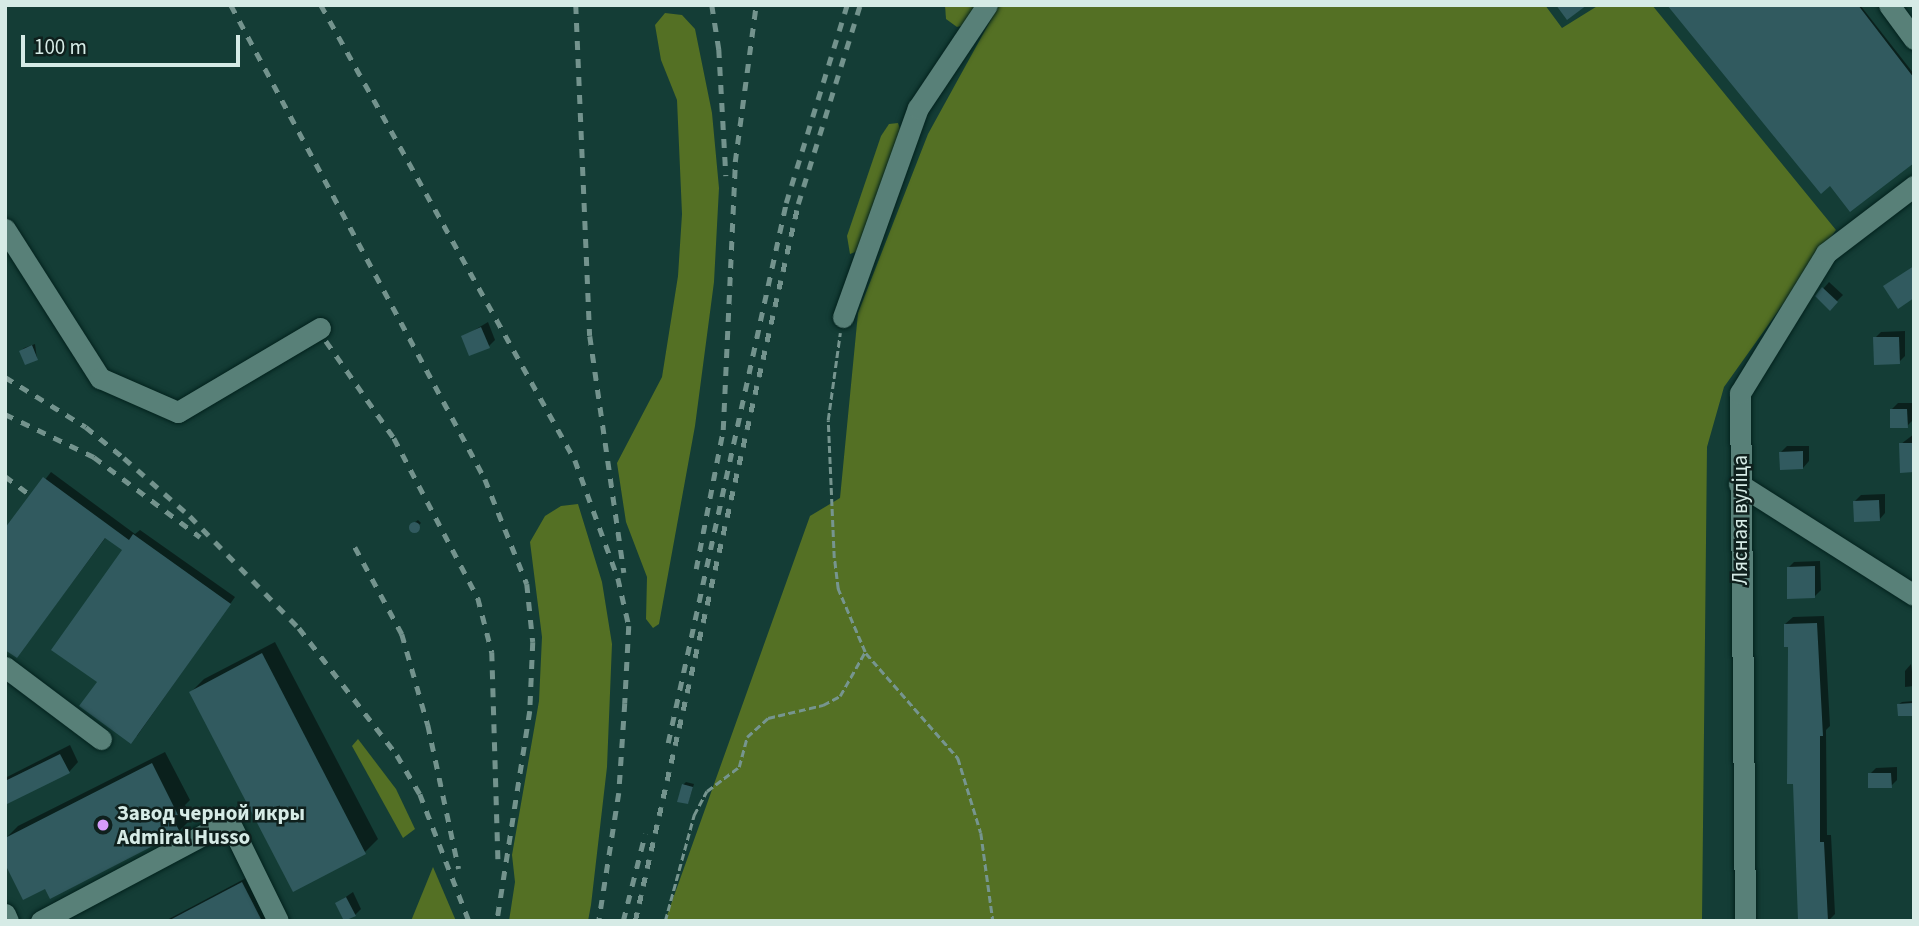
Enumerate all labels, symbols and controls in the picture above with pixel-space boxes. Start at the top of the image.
scale bar [24,21,243,65]
text: 100 m [34,32,87,62]
street label: Лясная вуліца [1727,455,1753,585]
place label: Завод черной икры Admiral Husso [117,800,305,850]
marker: Завод черной икры Admiral Husso [95,817,111,833]

